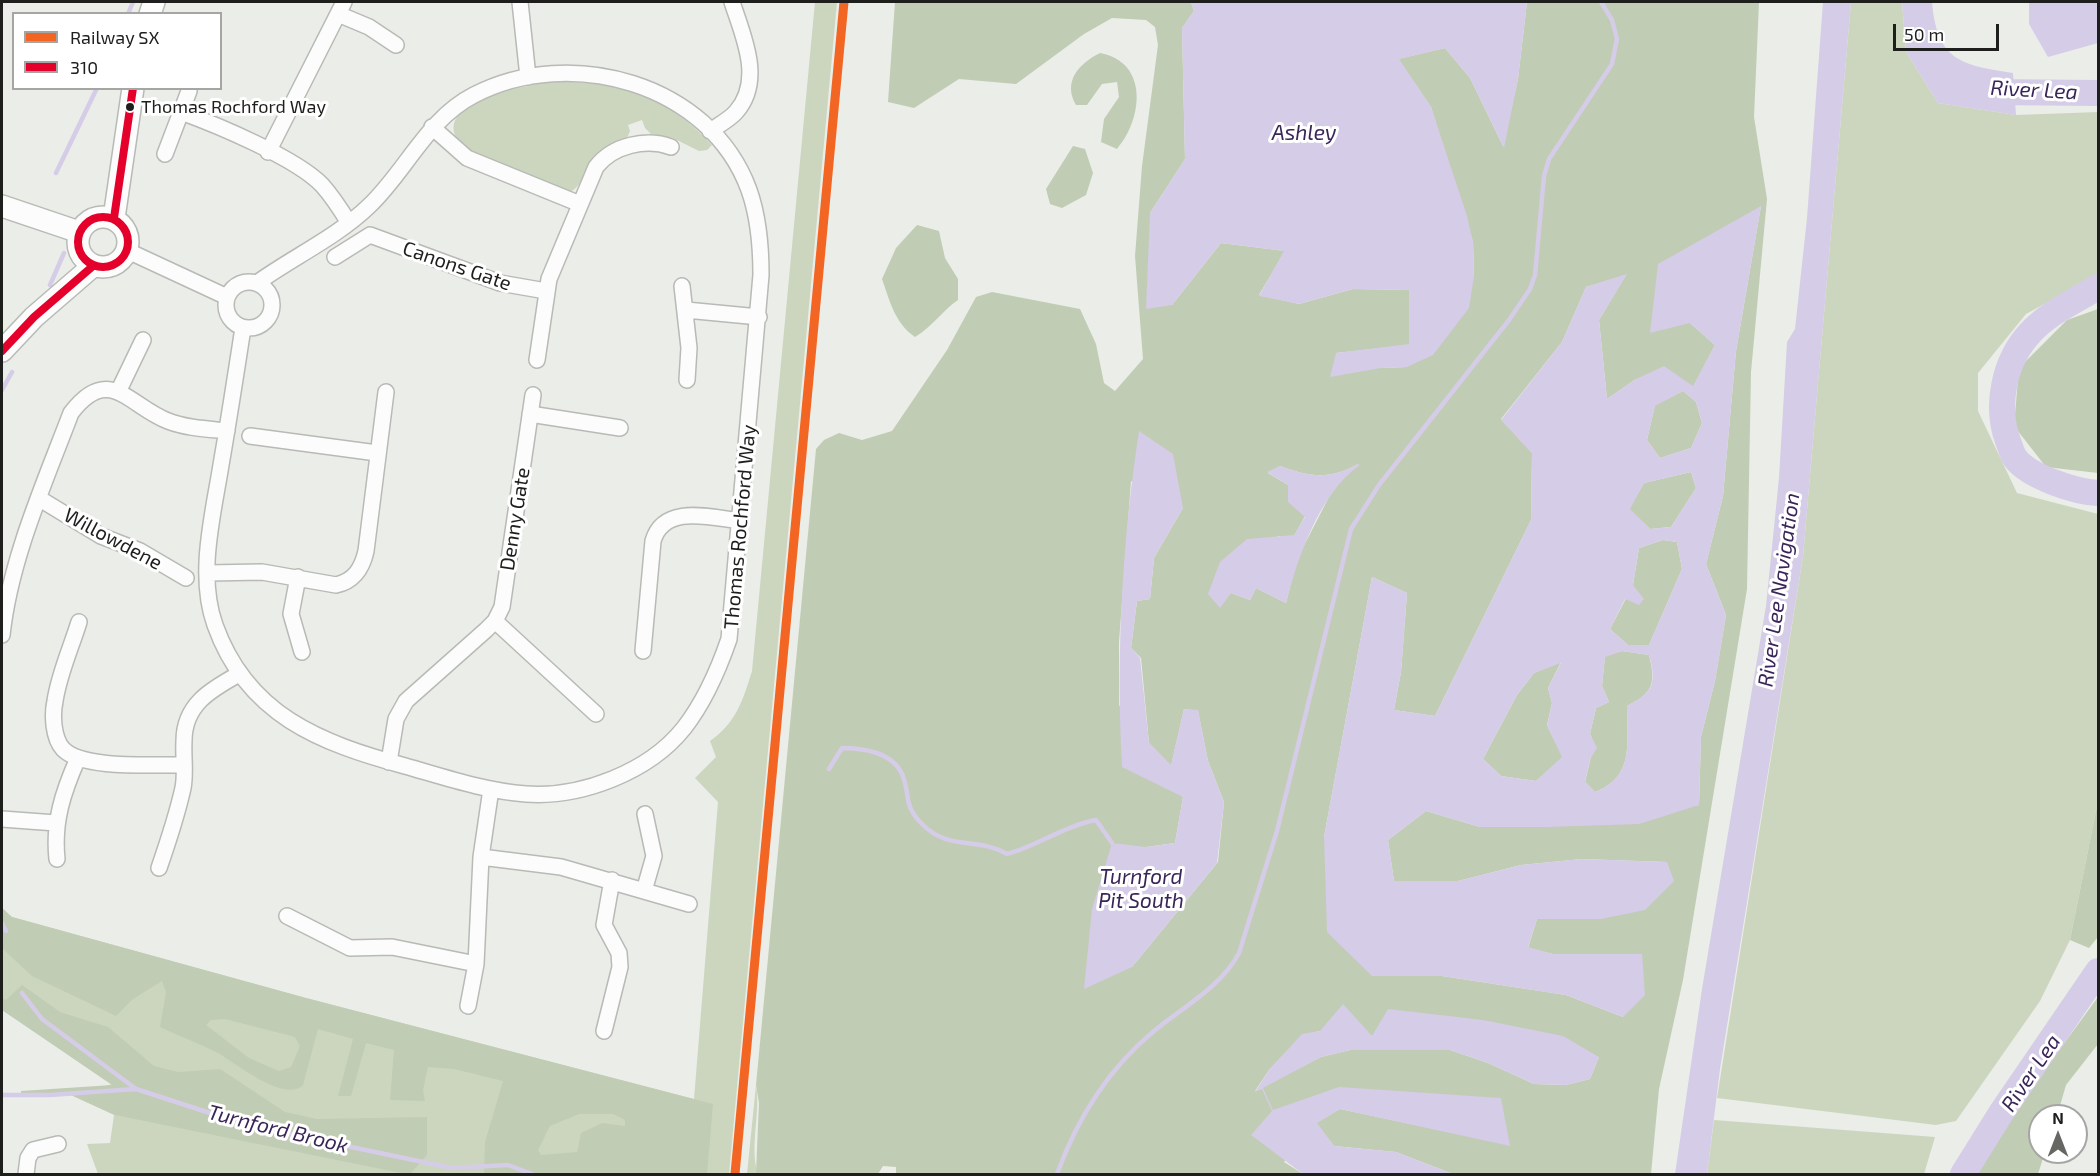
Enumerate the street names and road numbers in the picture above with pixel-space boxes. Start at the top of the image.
street label: Canons Gate [399,236,515,296]
street label: Thomas Rochford Way [719,424,761,630]
street label: Denny Gate [495,466,535,572]
street label: Willowdene [60,503,166,575]

